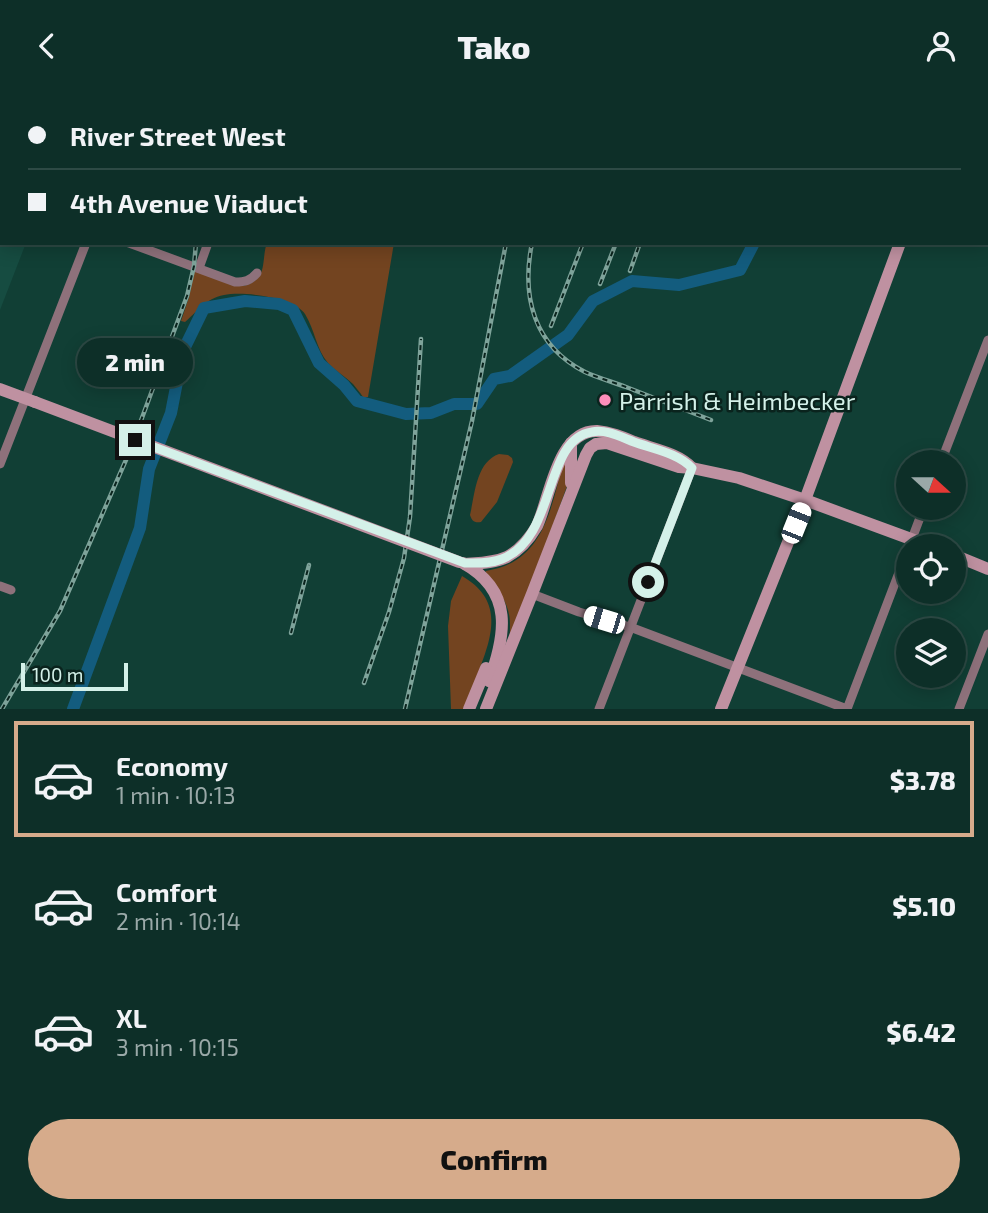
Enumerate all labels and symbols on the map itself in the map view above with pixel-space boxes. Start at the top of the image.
callout: 2 min [77,338,193,387]
place label: Parrish & Heimbecker [619,386,856,415]
marker: Parrish & Heimbecker [597,392,613,408]
route end [119,424,151,456]
north arrow [896,450,966,520]
car [779,500,814,546]
route start [632,566,664,598]
car [581,604,628,636]
scale bar [21,660,128,692]

